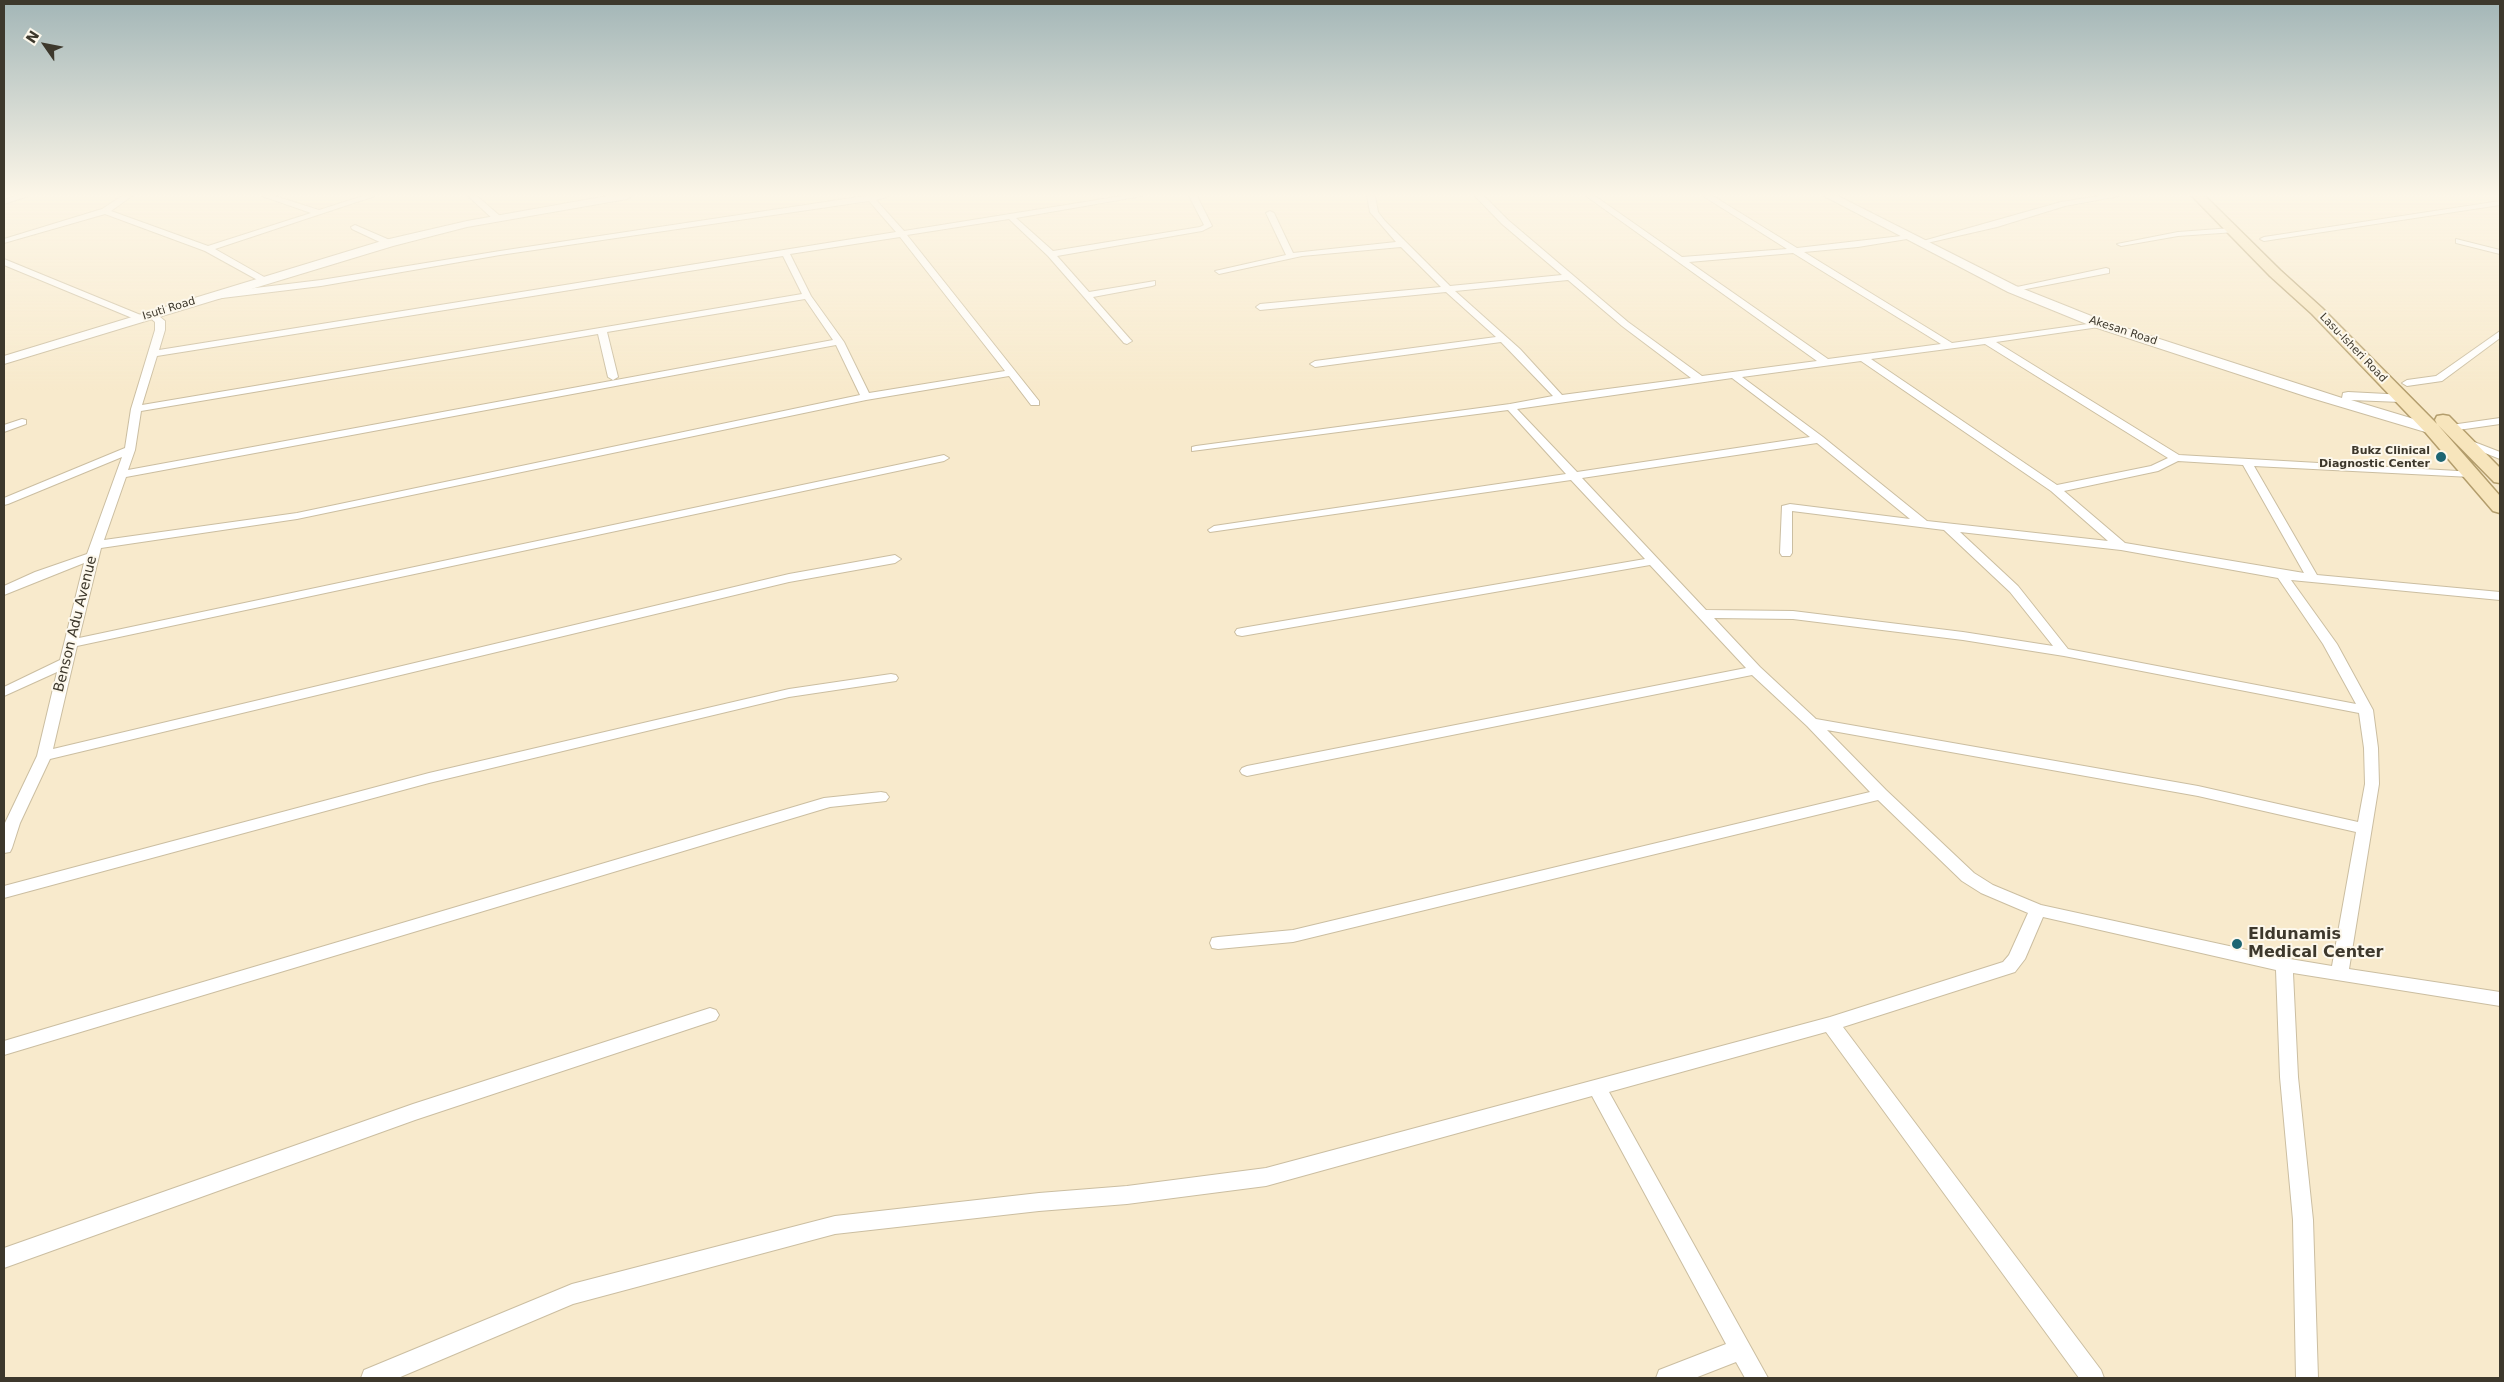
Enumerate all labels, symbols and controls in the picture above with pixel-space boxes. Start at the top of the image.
north arrow [20,20,70,70]
text: N [23,28,42,46]
street label: Isuti Road [141,295,197,323]
street label: Lasu-Isheri Road [2317,311,2389,385]
street label: Akesan Road [2087,314,2159,348]
place label: Bukz Clinical Diagnostic Center [2319,444,2430,470]
marker: Bukz Clinical Diagnostic Center [2434,450,2448,464]
street label: Benson Adu Avenue [51,554,101,694]
place label: Eldunamis Medical Center [2248,925,2383,963]
marker: Eldunamis Medical Center [2230,937,2244,951]

